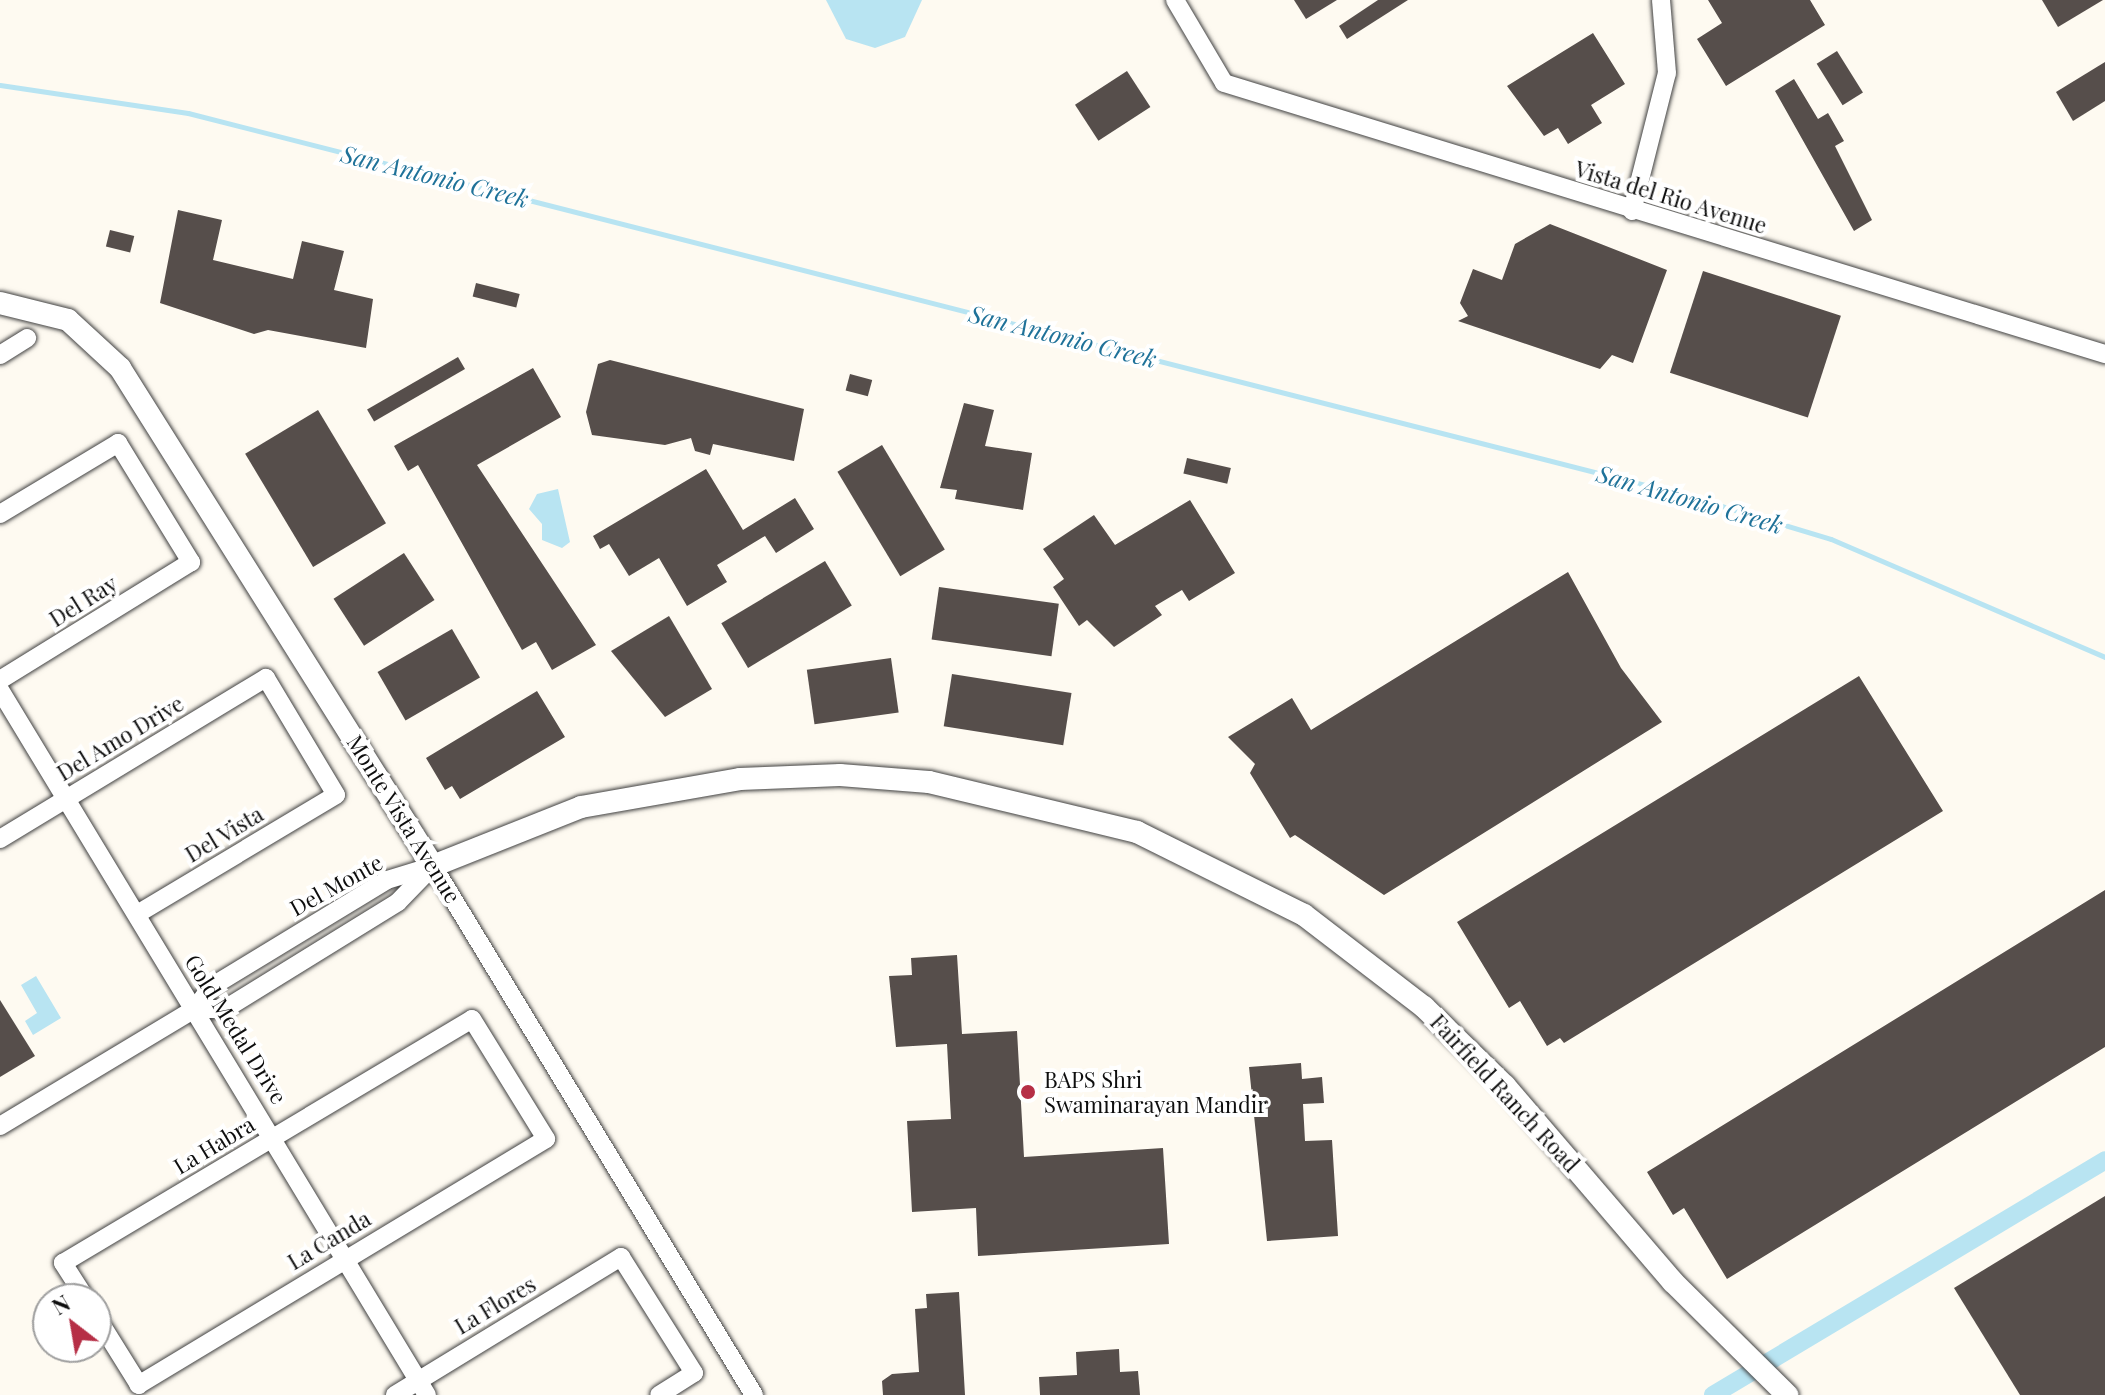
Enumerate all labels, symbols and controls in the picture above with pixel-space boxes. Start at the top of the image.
water label: San Antonio Creek [338,139,532,213]
street label: Vista del Rio Avenue [1571,155,1771,239]
water label: San Antonio Creek [966,299,1160,373]
water label: San Antonio Creek [1594,459,1786,539]
street label: Del Ray [44,570,122,632]
street label: Del Amo Drive [52,690,188,786]
street label: Monte Vista Avenue [341,729,467,909]
street label: Del Vista [180,800,268,868]
street label: Del Monte [285,849,387,921]
street label: Gold Medal Drive [180,950,292,1108]
street label: Fairfield Ranch Road [1425,1009,1585,1177]
place label: BAPS Shri Swaminarayan Mandir [1044,1066,1267,1118]
marker: BAPS Shri Swaminarayan Mandir [1019,1083,1037,1101]
street label: La Habra [169,1111,259,1179]
street label: La Canda [283,1205,375,1275]
street label: La Flores [450,1270,540,1340]
north arrow [32,1283,112,1363]
text: N [46,1287,75,1321]

